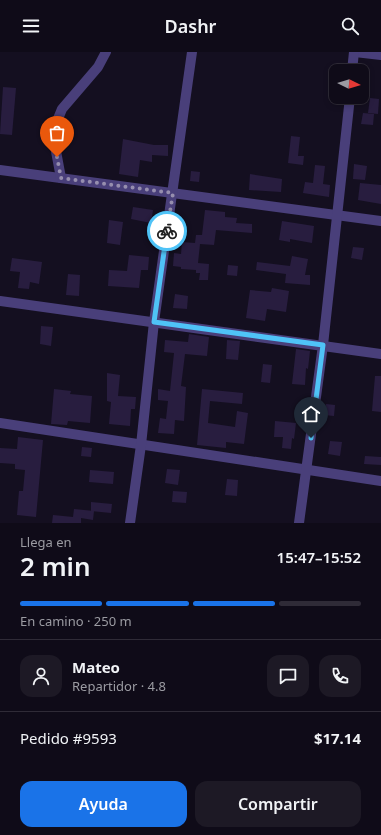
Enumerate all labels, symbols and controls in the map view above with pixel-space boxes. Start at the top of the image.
text: Dashr [165,14,216,38]
icon: menu [20,15,42,37]
icon: search [339,15,361,37]
north arrow [329,64,369,104]
map controls [329,64,369,104]
pin [40,116,74,157]
icon: bag [46,122,68,144]
courier [147,211,187,251]
icon: bike [156,220,178,242]
pin [294,397,328,438]
icon: home [300,403,322,425]
text: Llega en [20,533,72,551]
text: 15:47–15:52 [277,547,361,567]
text: 2 min [20,548,91,584]
text: En camino · 250 m [20,612,132,630]
button: person [20,655,62,697]
button: chat [267,655,309,697]
button: phone [319,655,361,697]
text: Mateo [72,657,120,677]
text: Repartidor · 4.8 [72,677,166,695]
text: Pedido #9593 [20,728,117,748]
text: $17.14 [314,728,361,748]
button: Ayuda [20,781,187,827]
button: Compartir [195,781,361,827]

